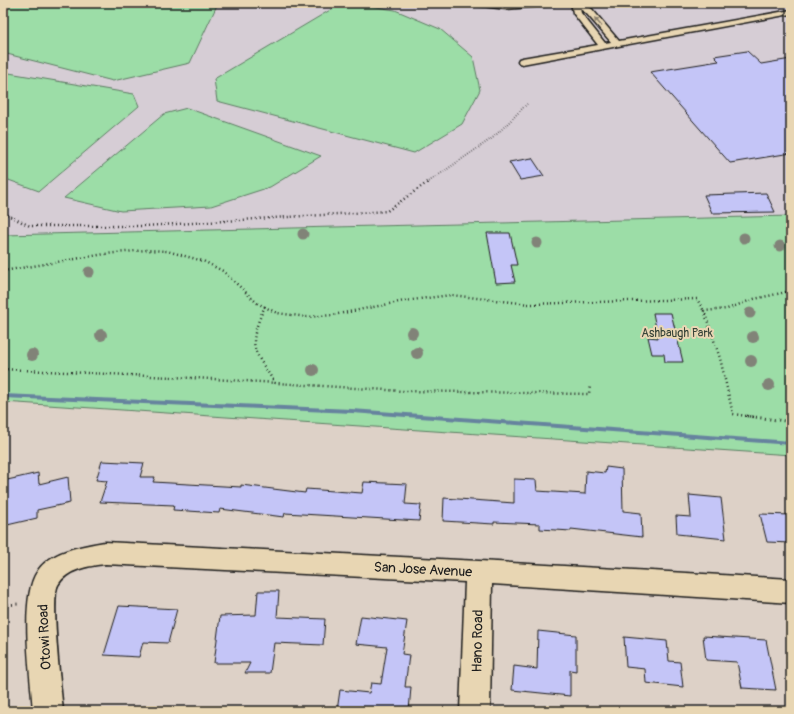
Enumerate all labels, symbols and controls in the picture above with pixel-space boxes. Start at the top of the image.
one-way arrow [593,17,602,27]
park label: Ashbaugh Park [641,326,713,341]
street label: San Jose Avenue [373,558,473,581]
street label: Otowi Road [34,603,55,670]
street label: Hano Road [468,609,487,673]

